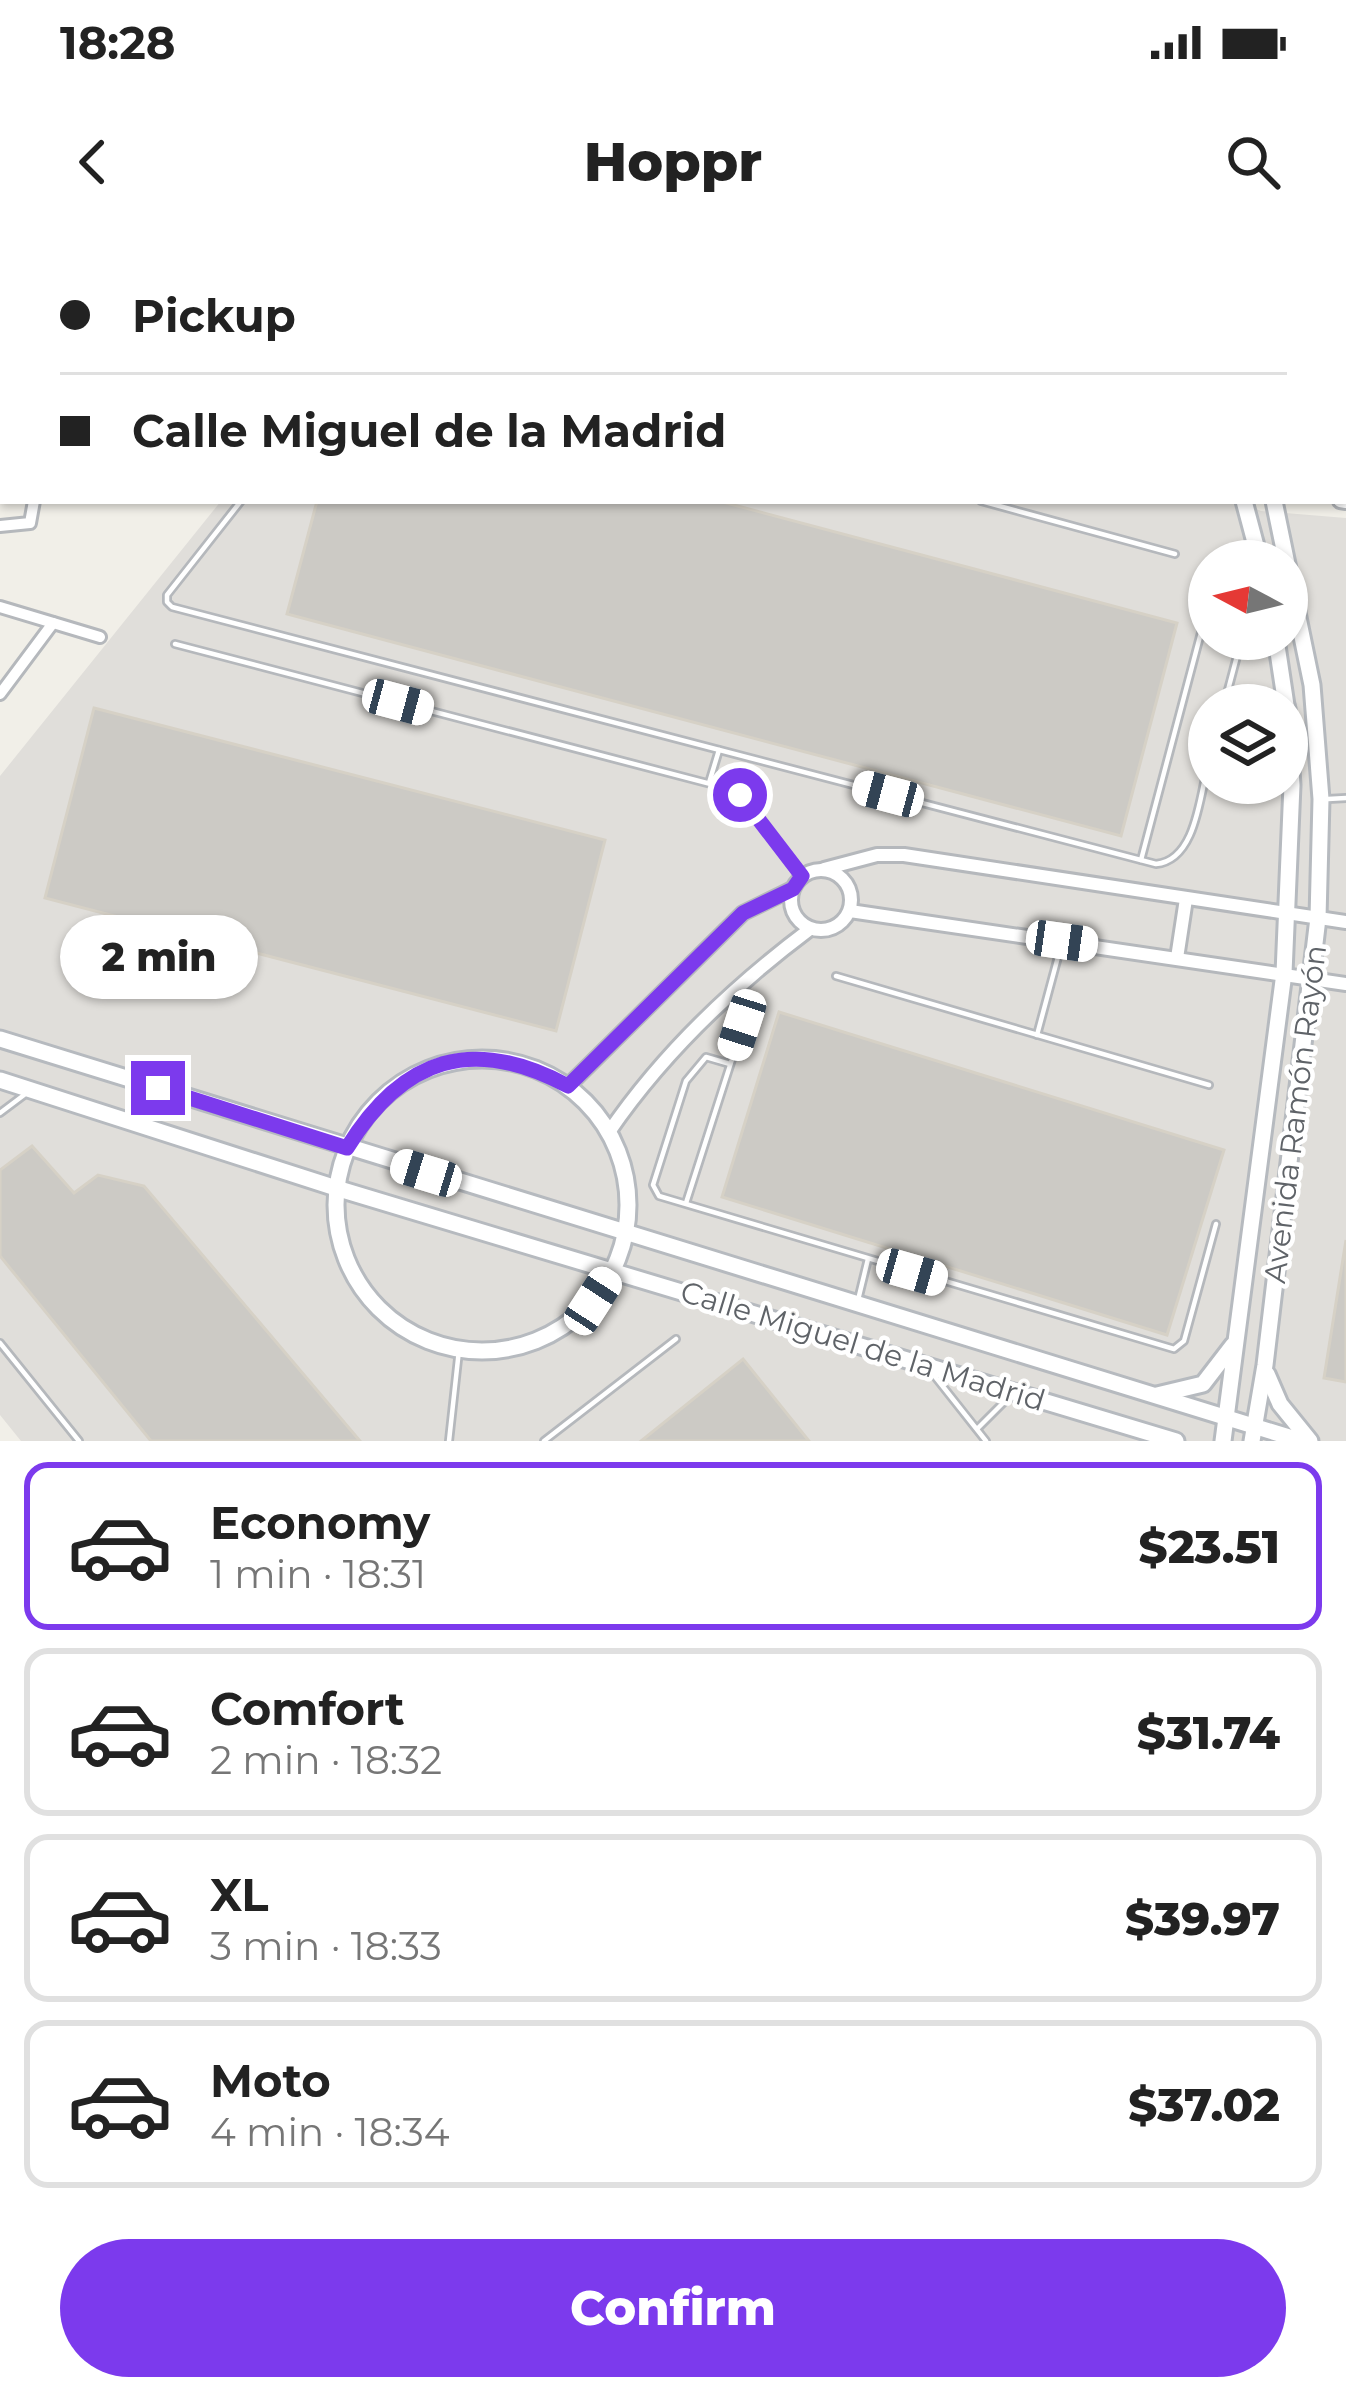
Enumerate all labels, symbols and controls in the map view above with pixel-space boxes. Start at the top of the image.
text: 18:28 [60,15,175,70]
icon: back [60,129,126,195]
text: Hoppr [584,129,762,195]
icon: search [1220,129,1286,195]
text: Pickup [132,288,296,343]
text: Calle Miguel de la Madrid [132,403,726,458]
north arrow [1188,540,1308,660]
map controls [1188,540,1308,804]
car [359,675,437,729]
button: layers [1188,684,1308,804]
car [849,767,927,821]
route start [713,768,767,822]
callout: 2 min [59,914,257,998]
car [1024,918,1100,964]
text: 2 min [102,933,216,981]
street label: Avenida Ramón Rayón [1256,943,1334,1285]
car [714,985,770,1065]
route end [131,1061,185,1115]
car [386,1145,466,1201]
car [872,1245,952,1299]
car [558,1261,628,1341]
street label: Calle Miguel de la Madrid [676,1273,1050,1419]
icon: car [66,1492,174,1600]
text: Economy [210,1495,430,1550]
text: $23.51 [1139,1519,1280,1574]
text: 1 min · 18:31 [210,1550,426,1598]
icon: car [66,1678,174,1786]
text: Comfort [210,1681,405,1736]
text: $31.74 [1137,1705,1280,1760]
text: 2 min · 18:32 [210,1736,442,1784]
icon: car [66,1864,174,1972]
text: XL [210,1867,268,1922]
text: $39.97 [1125,1891,1280,1946]
text: 3 min · 18:33 [210,1922,442,1970]
icon: car [66,2050,174,2158]
text: Moto [210,2053,331,2108]
text: $37.02 [1128,2077,1280,2132]
text: 4 min · 18:34 [210,2108,450,2156]
button: Confirm [60,2239,1286,2377]

